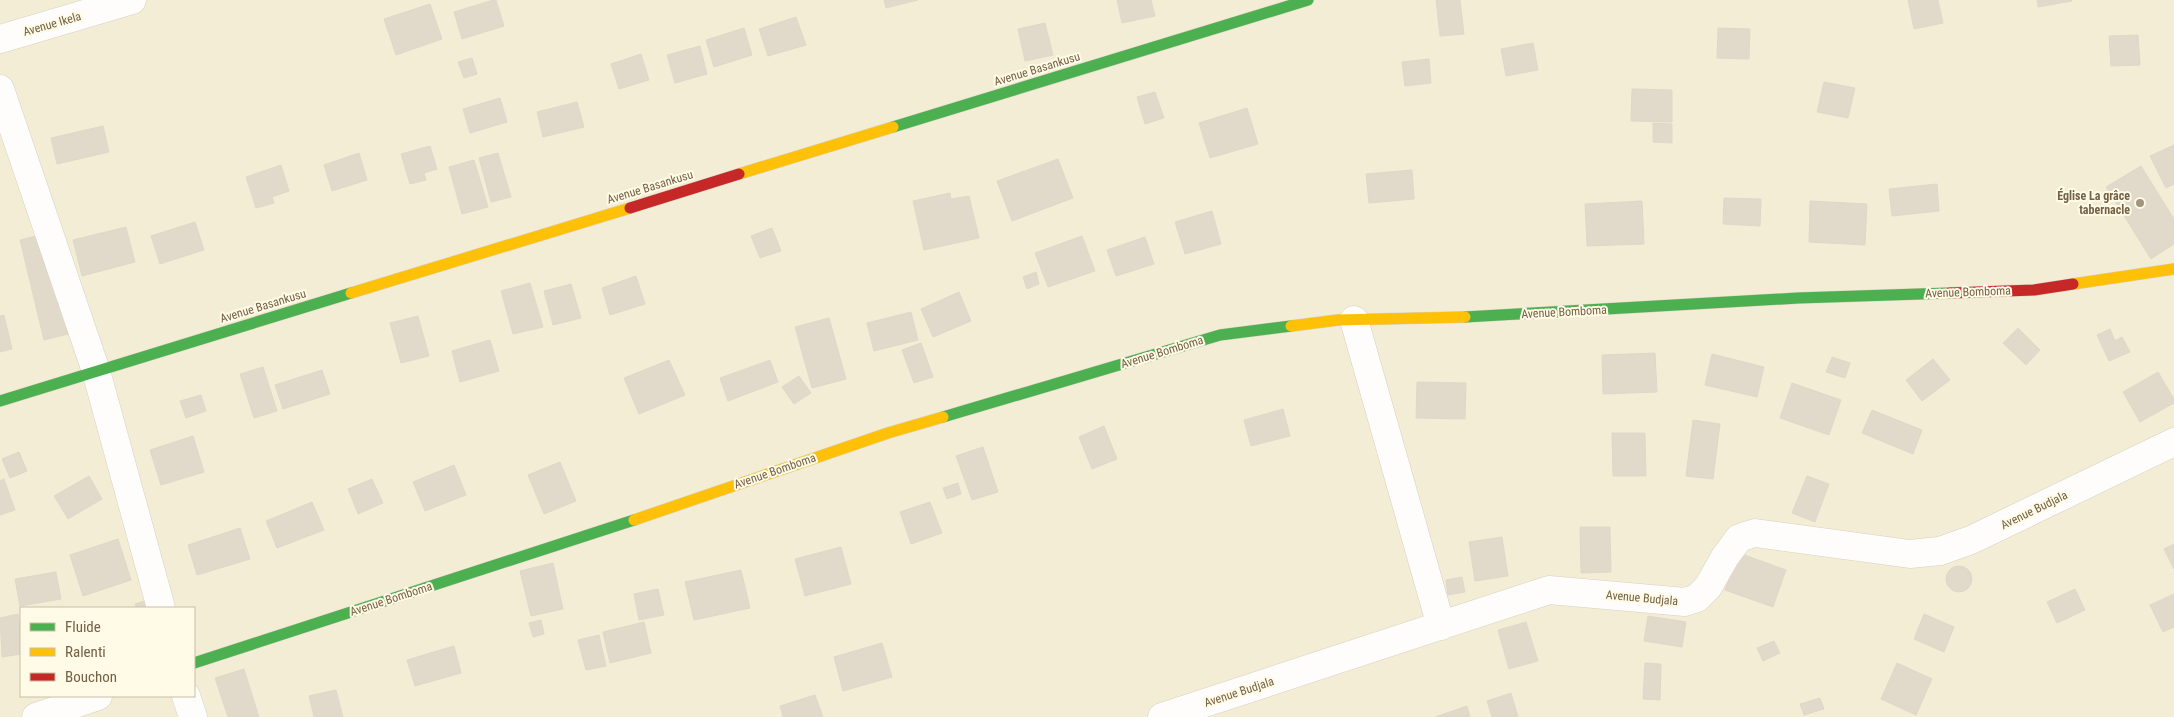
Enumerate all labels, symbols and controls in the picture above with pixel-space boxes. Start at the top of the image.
street label: Avenue Ikela [21,9,83,39]
street label: Avenue Basankusu [992,49,1082,89]
street label: Avenue Basankusu [605,167,695,207]
place label: Église La grâce tabernacle [2057,188,2130,217]
marker: Église La grâce tabernacle [2134,197,2146,209]
street label: Avenue Bomboma [1925,284,2011,300]
street label: Avenue Basankusu [218,286,308,326]
street label: Avenue Bomboma [1521,303,1607,321]
street label: Avenue Bomboma [1119,333,1205,371]
street label: Avenue Bomboma [732,450,818,492]
street label: Avenue Budjala [1998,488,2070,532]
street label: Avenue Bomboma [348,579,434,619]
street label: Avenue Budjala [1605,588,1679,608]
legend [20,607,195,697]
text: Fluide [65,618,101,636]
text: Ralenti [65,643,106,661]
text: Bouchon [65,668,117,686]
street label: Avenue Budjala [1202,674,1276,710]

